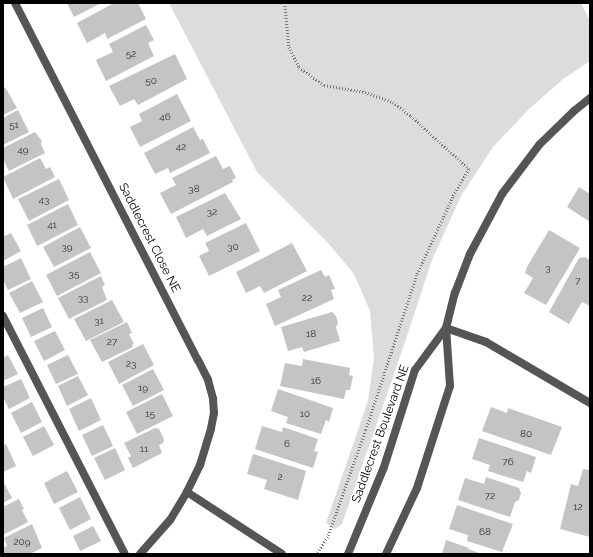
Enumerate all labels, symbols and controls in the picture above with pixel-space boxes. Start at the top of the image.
house number: 52 [126,48,136,60]
house number: 50 [145,75,157,87]
house number: 46 [159,111,171,123]
house number: 51 [9,119,19,131]
house number: 42 [176,141,186,153]
house number: 49 [17,144,29,156]
street label: Saddlecrest Close NE [115,181,183,295]
house number: 38 [188,183,200,195]
house number: 43 [39,194,49,206]
house number: 32 [207,206,217,218]
house number: 41 [47,219,57,231]
house number: 39 [61,241,73,253]
house number: 30 [227,241,239,253]
house number: 3 [545,262,551,274]
house number: 35 [69,268,79,280]
house number: 7 [575,275,581,287]
house number: 33 [78,292,88,304]
house number: 22 [302,292,312,304]
house number: 31 [94,315,104,327]
house number: 18 [306,328,316,340]
house number: 27 [107,336,117,348]
house number: 23 [126,358,136,370]
street label: Saddlecrest Boulevard NE [349,363,413,505]
house number: 16 [311,375,321,387]
house number: 19 [138,382,148,394]
house number: 15 [145,408,155,420]
house number: 10 [300,408,310,420]
house number: 80 [520,428,532,440]
house number: 6 [284,438,290,450]
house number: 11 [140,443,148,455]
house number: 76 [502,456,514,468]
house number: 2 [277,471,283,483]
house number: 72 [485,490,495,502]
house number: 12 [573,501,583,513]
house number: 68 [479,526,491,538]
house number: 209 [13,536,31,548]

